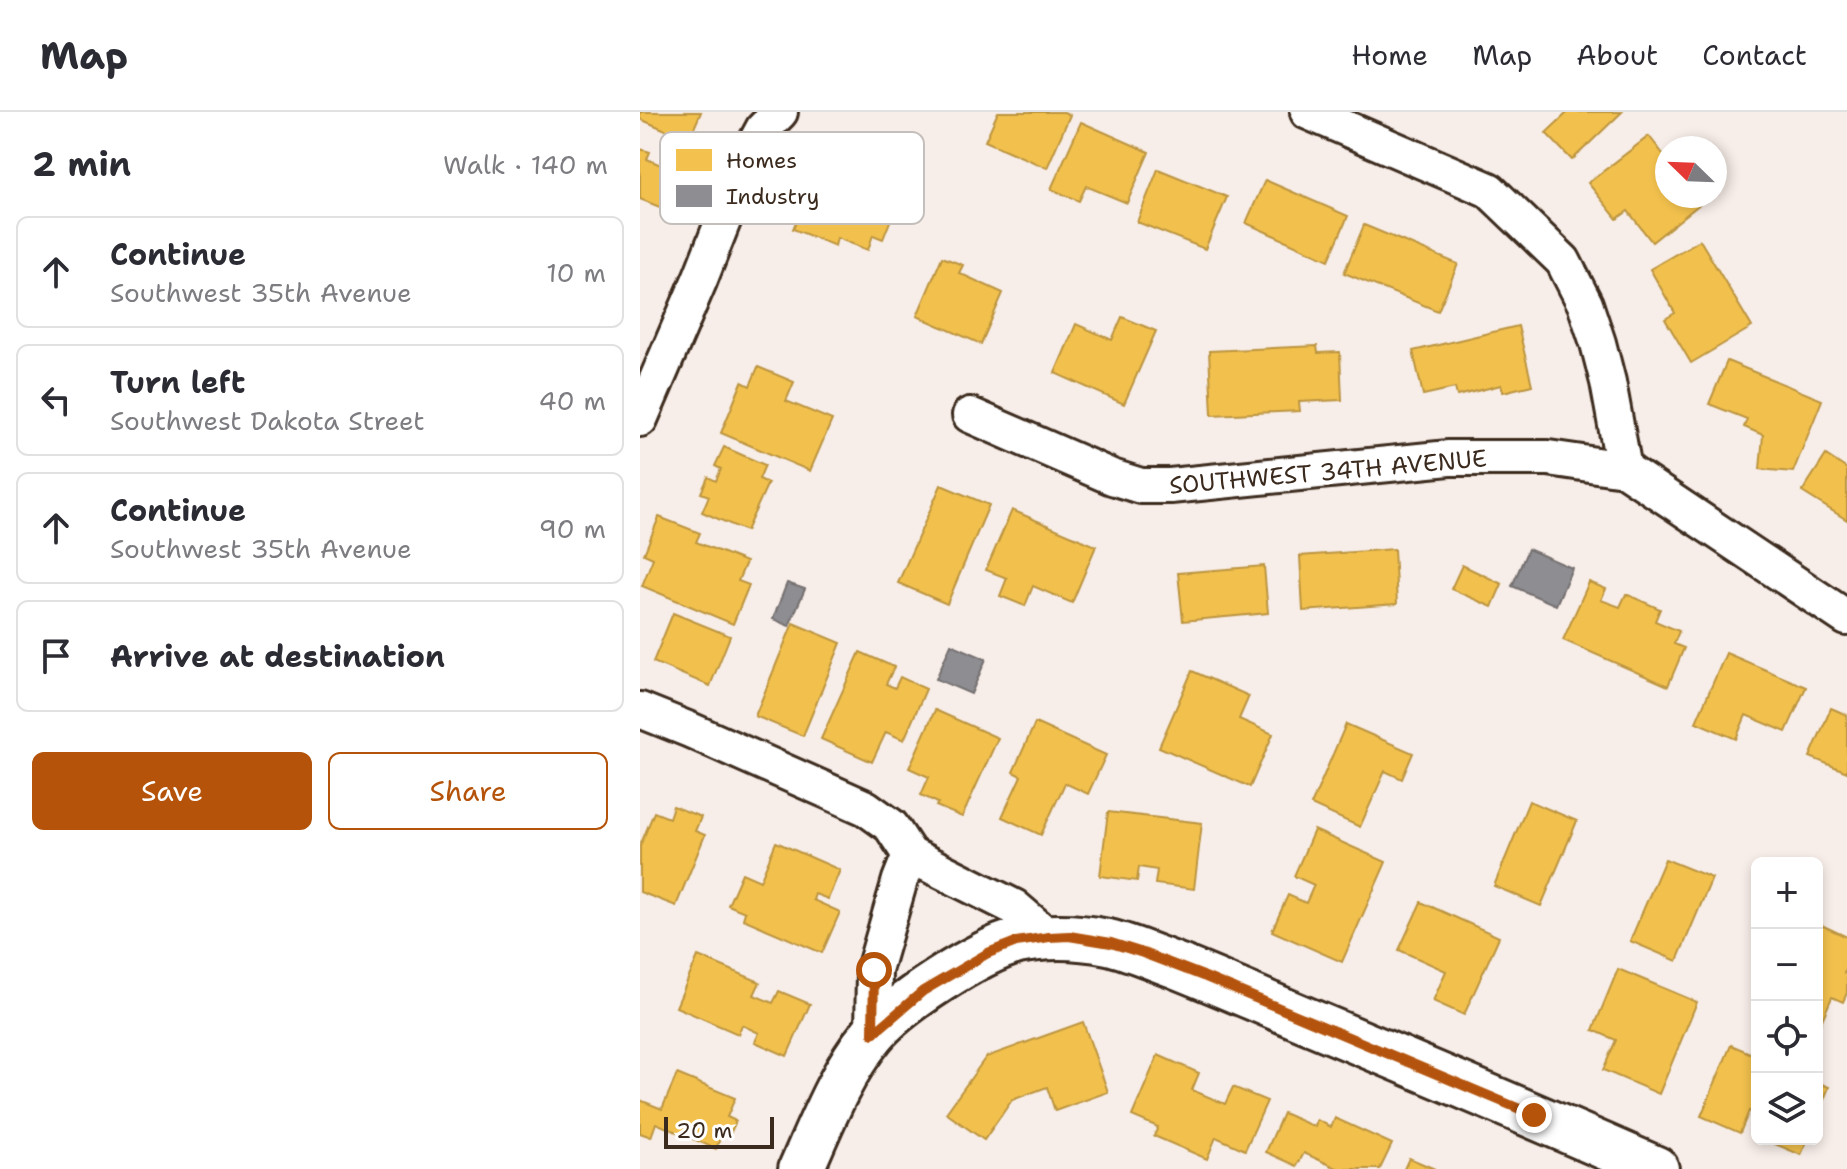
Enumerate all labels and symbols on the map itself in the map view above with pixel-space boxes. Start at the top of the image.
legend [660,132,924,224]
north arrow [1655,136,1727,208]
text: Homes [726,146,797,175]
text: Industry [726,182,819,211]
street label: SOUTHWEST 34TH AVENUE [1168,442,1488,502]
route start [856,952,892,988]
route end [1516,1097,1552,1133]
scale bar [664,1113,774,1149]

